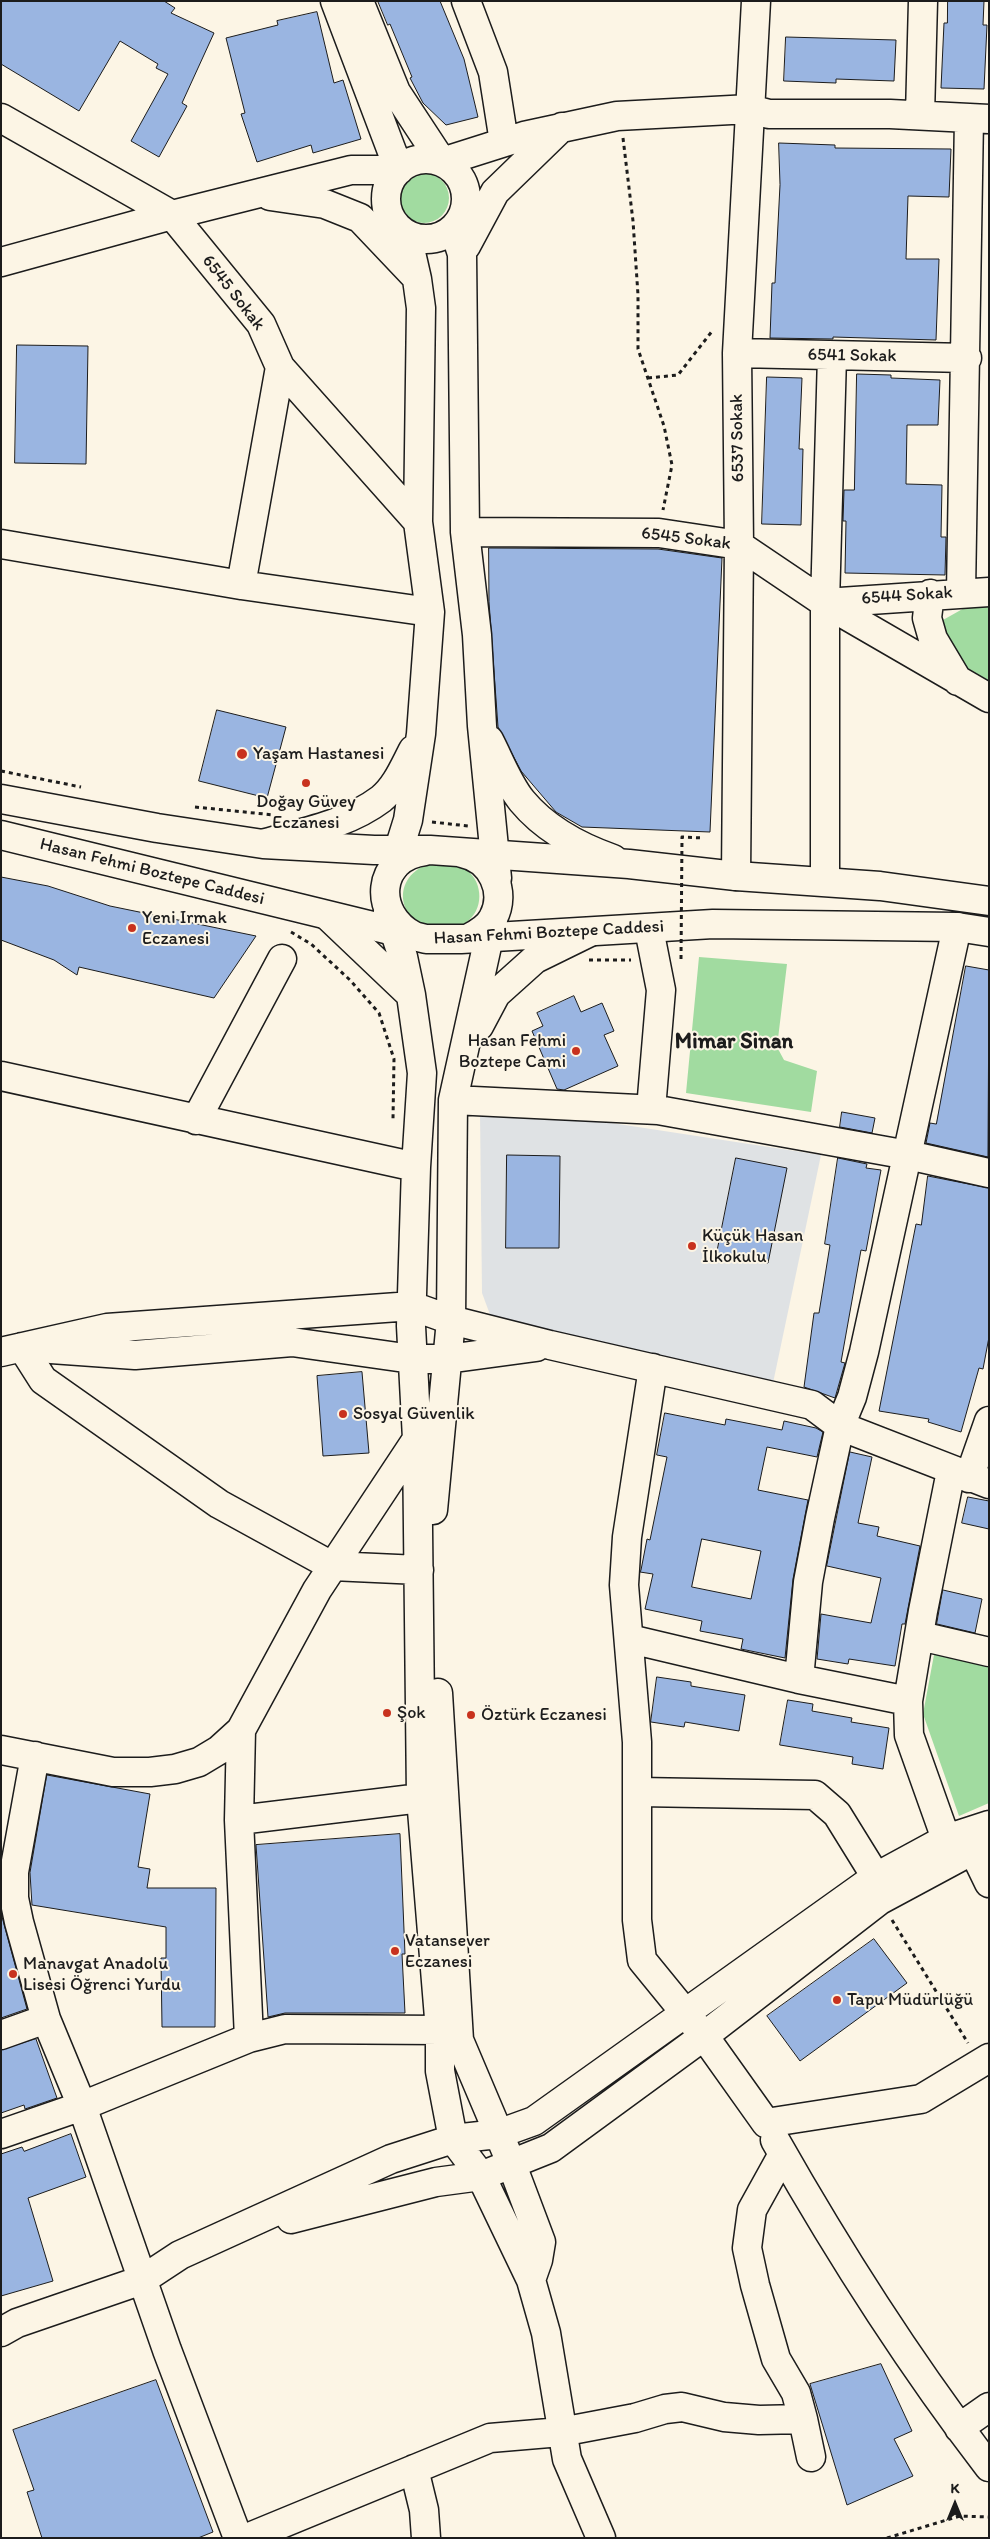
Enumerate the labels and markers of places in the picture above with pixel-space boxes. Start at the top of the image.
place label: Yaşam Hastanesi [253,743,384,765]
marker: Yaşam Hastanesi [235,747,249,761]
marker: Doğay Güvey Eczanesi [300,777,312,789]
place label: Doğay Güvey Eczanesi [256,791,356,834]
place label: Yeni Irmak Eczanesi [142,907,227,950]
marker: Yeni Irmak Eczanesi [126,922,138,934]
place label: Hasan Fehmi Boztepe Cami [459,1030,566,1072]
marker: Hasan Fehmi Boztepe Cami [570,1045,582,1057]
place label: Küçük Hasan İlkokulu [702,1225,803,1268]
marker: Küçük Hasan İlkokulu [686,1240,698,1252]
place label: Sosyal Güvenlik [353,1403,475,1425]
marker: Sosyal Güvenlik [337,1408,349,1420]
place label: Şok [397,1702,426,1724]
place label: Öztürk Eczanesi [481,1704,607,1726]
marker: Şok [381,1707,393,1719]
marker: Öztürk Eczanesi [465,1709,477,1721]
place label: Vatansever Eczanesi [405,1930,490,1972]
marker: Vatansever Eczanesi [389,1945,401,1957]
place label: Manavgat Anadolu Lisesi Öğrenci Yurdu [23,1953,181,1996]
marker: Manavgat Anadolu Lisesi Öğrenci Yurdu [7,1968,19,1980]
place label: Tapu Müdürlüğü [847,1989,973,2011]
marker: Tapu Müdürlüğü [831,1994,843,2006]

